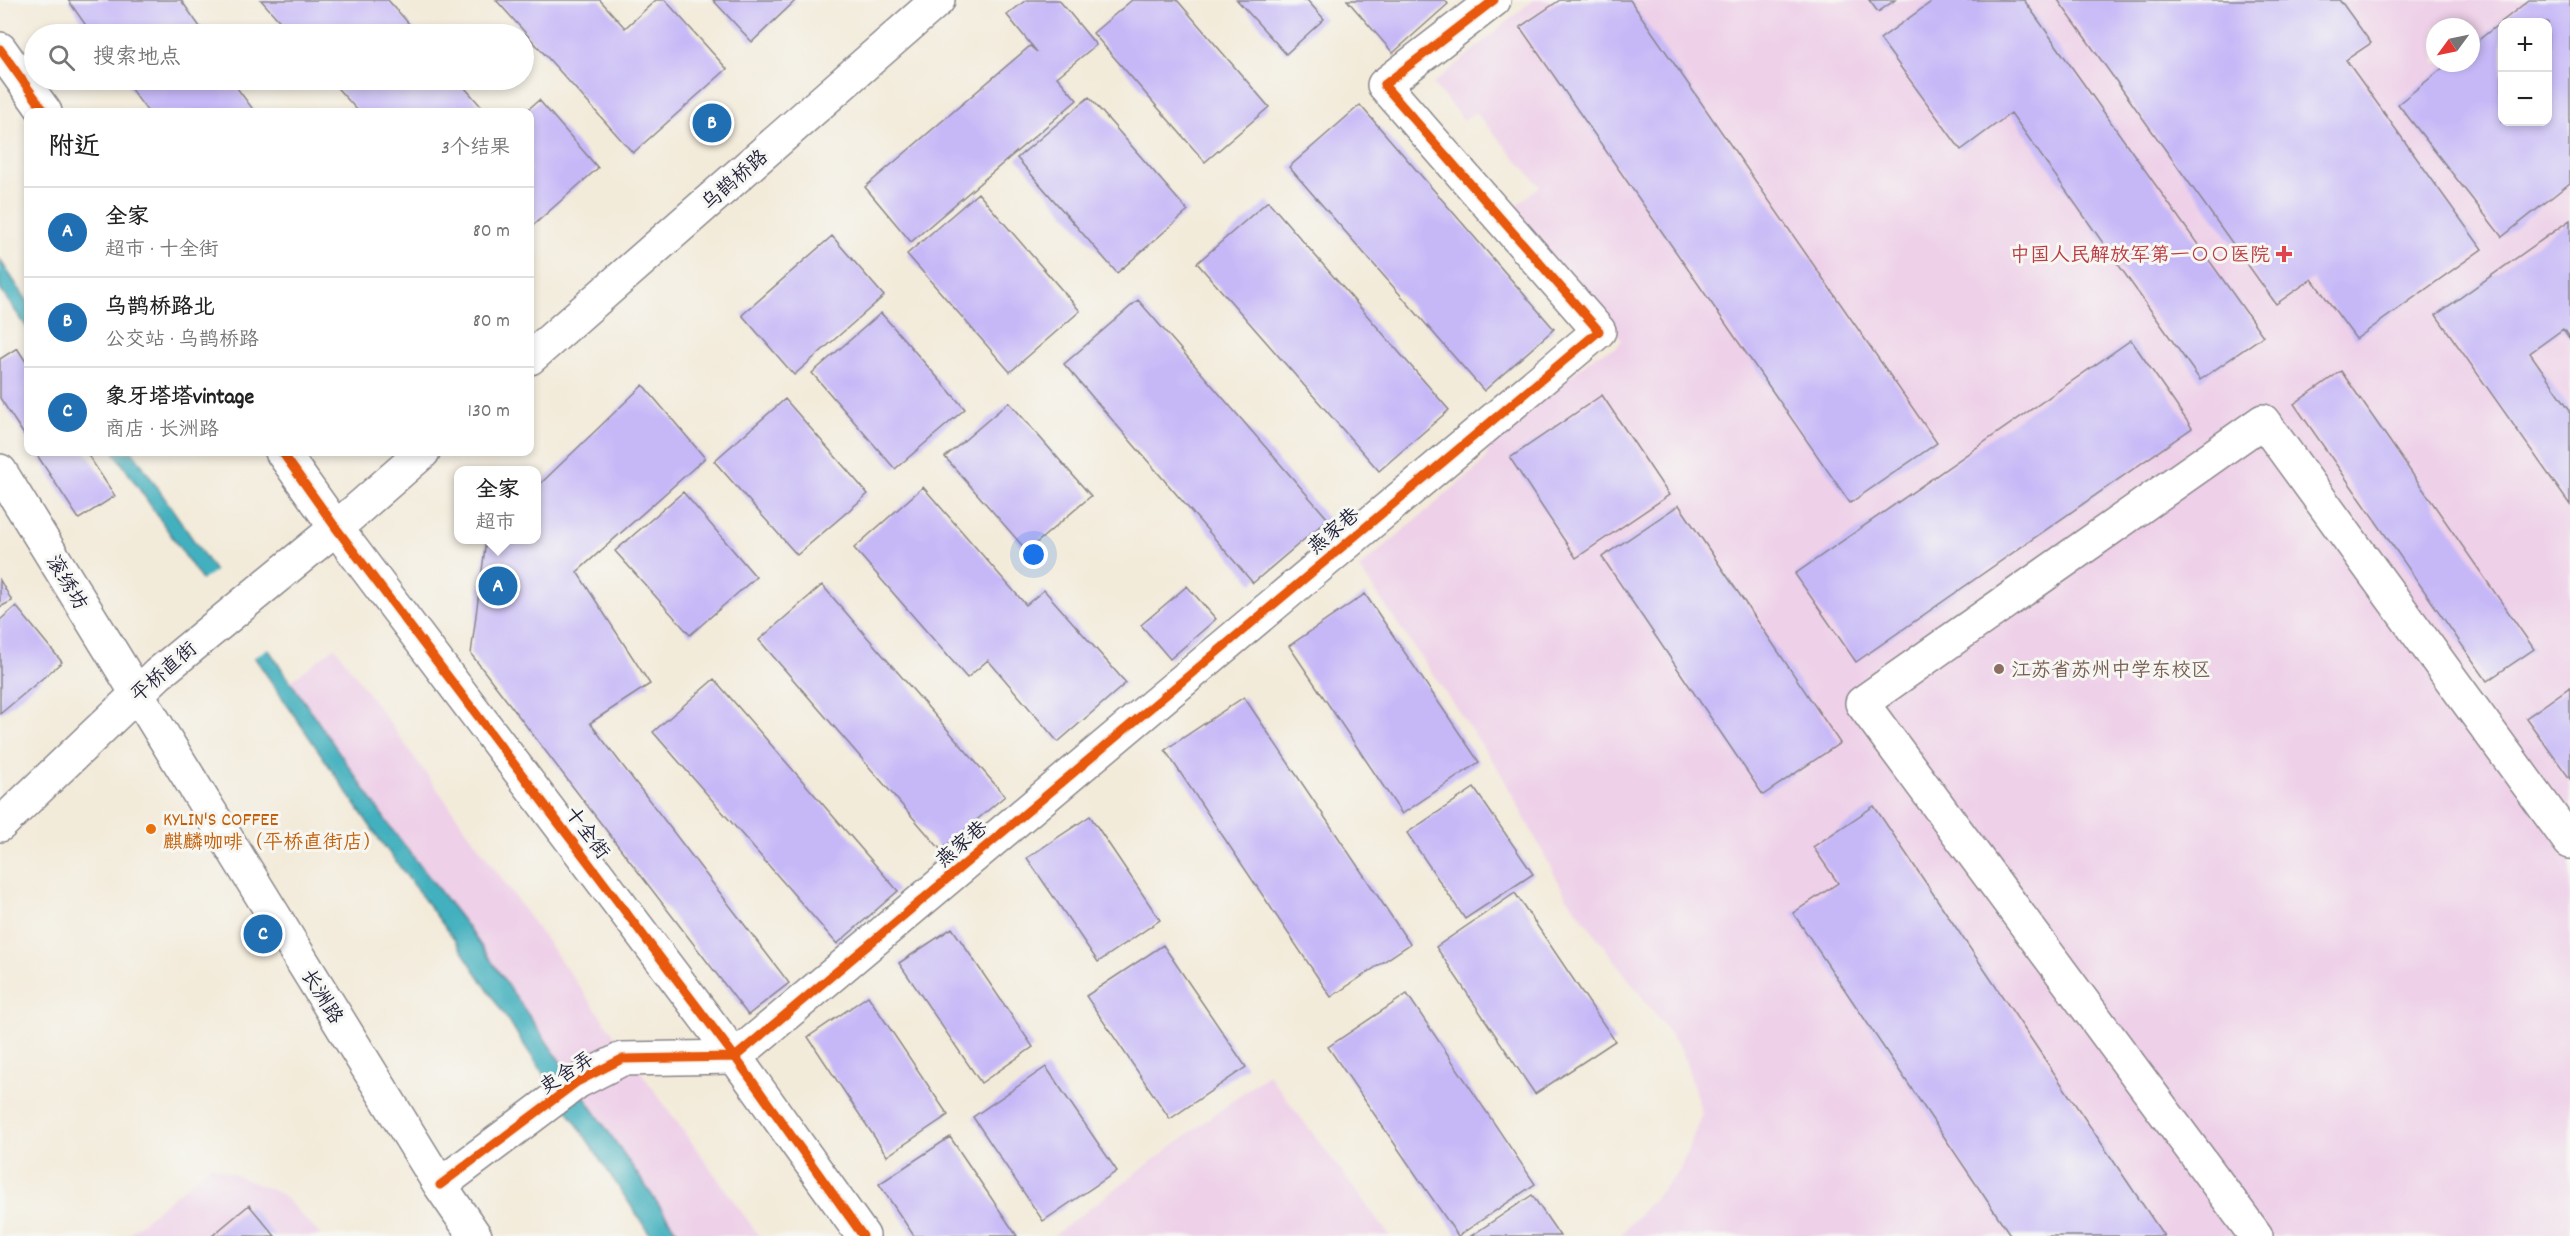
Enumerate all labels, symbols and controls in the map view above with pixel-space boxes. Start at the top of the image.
north arrow [2426,18,2480,72]
map controls [2498,18,2552,126]
button: + [2498,18,2552,72]
search box [24,24,534,90]
icon: search [45,41,78,74]
text: 搜索地点 [93,43,181,74]
button: − [2498,72,2552,126]
pin: B [692,100,732,146]
text: 附近 [48,130,100,167]
text: 3个结果 [441,135,510,163]
street label: 乌鹊桥路 [697,144,776,218]
text: 全家 [105,203,149,234]
text: A [62,218,73,246]
text: 80 m [473,218,510,246]
text: 超市 · 十全街 [105,237,219,265]
place label: 中国人民解放军第一〇〇医院 [2010,243,2270,271]
marker: 中国人民解放军第一〇〇医院 [2275,245,2293,263]
text: 乌鹊桥路北 [105,293,215,324]
text: B [63,308,72,336]
text: 80 m [473,308,510,336]
text: 公交站 · 乌鹊桥路 [105,327,259,355]
text: 象牙塔塔vintage [105,383,254,414]
text: C [63,398,72,426]
text: 130 m [468,398,510,426]
text: 商店 · 长洲路 [105,417,219,445]
popup [454,466,541,544]
text: 全家 [475,476,520,507]
street label: 燕家巷 [1303,502,1368,562]
text: 超市 [475,510,515,538]
your location [1019,540,1048,569]
street label: 滚绣坊 [38,551,93,616]
pin: A [478,564,518,608]
street label: 平桥直街 [126,636,204,710]
place label: 江苏省苏州中学东校区 [2011,658,2211,686]
marker: 江苏省苏州中学东校区 [1992,662,2006,676]
street label: 十全街 [556,801,615,866]
place label: KYLIN'S COFFEE 麒麟咖啡（平桥直街店） [163,807,383,858]
street label: 燕家巷 [931,815,996,875]
marker: KYLIN'S COFFEE 麒麟咖啡（平桥直街店） [144,822,158,836]
pin: C [244,912,282,956]
street label: 长洲路 [293,965,349,1031]
street label: 吏舍弄 [535,1046,600,1103]

